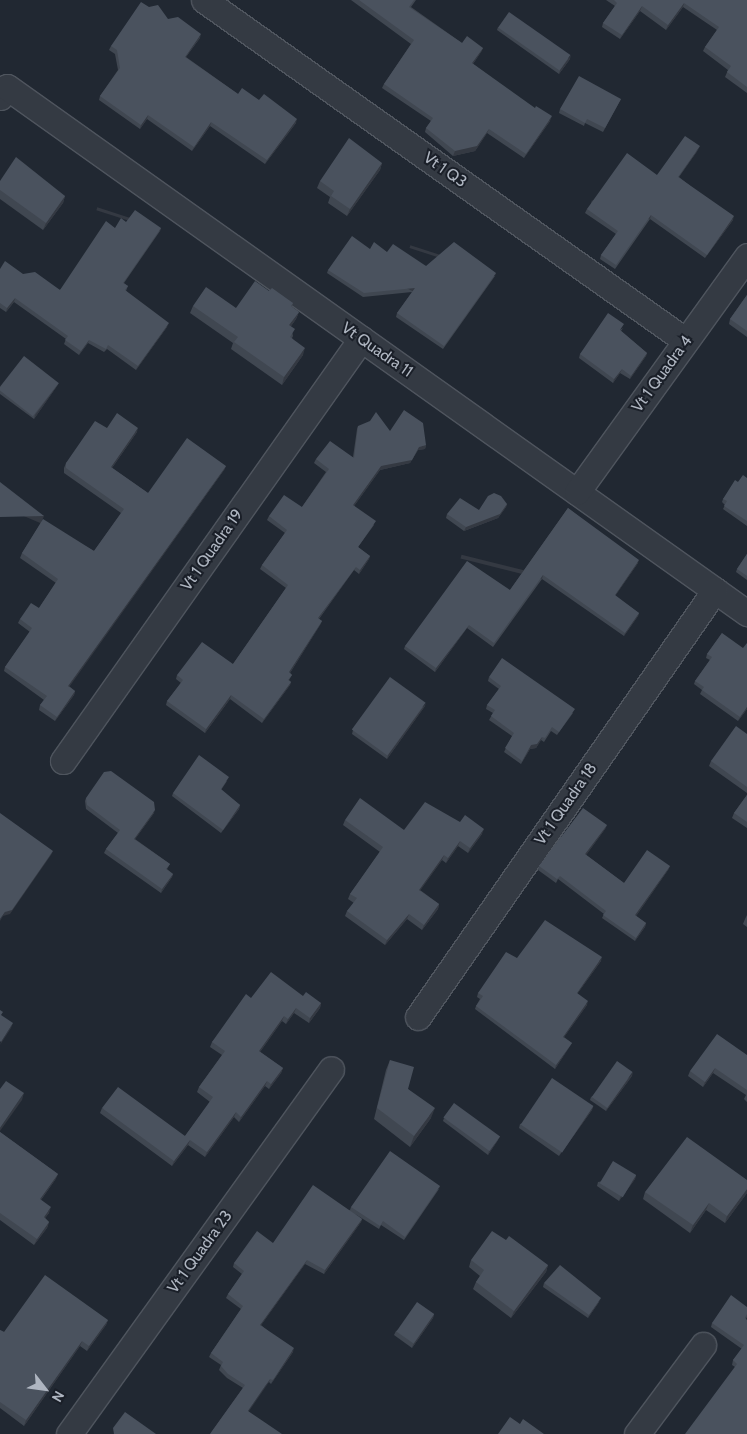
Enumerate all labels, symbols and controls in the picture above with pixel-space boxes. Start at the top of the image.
street label: Vt 1 Q3 [420,148,470,192]
street label: Vt Quadra 11 [338,319,416,381]
street label: Vt 1 Quadra 4 [628,332,696,416]
street label: Vt 1 Quadra 19 [177,506,247,594]
street label: Vt 1 Quadra 18 [531,759,601,849]
street label: Vt 1 Quadra 23 [164,1207,236,1297]
north arrow [20,1364,70,1414]
text: N [48,1388,68,1405]

